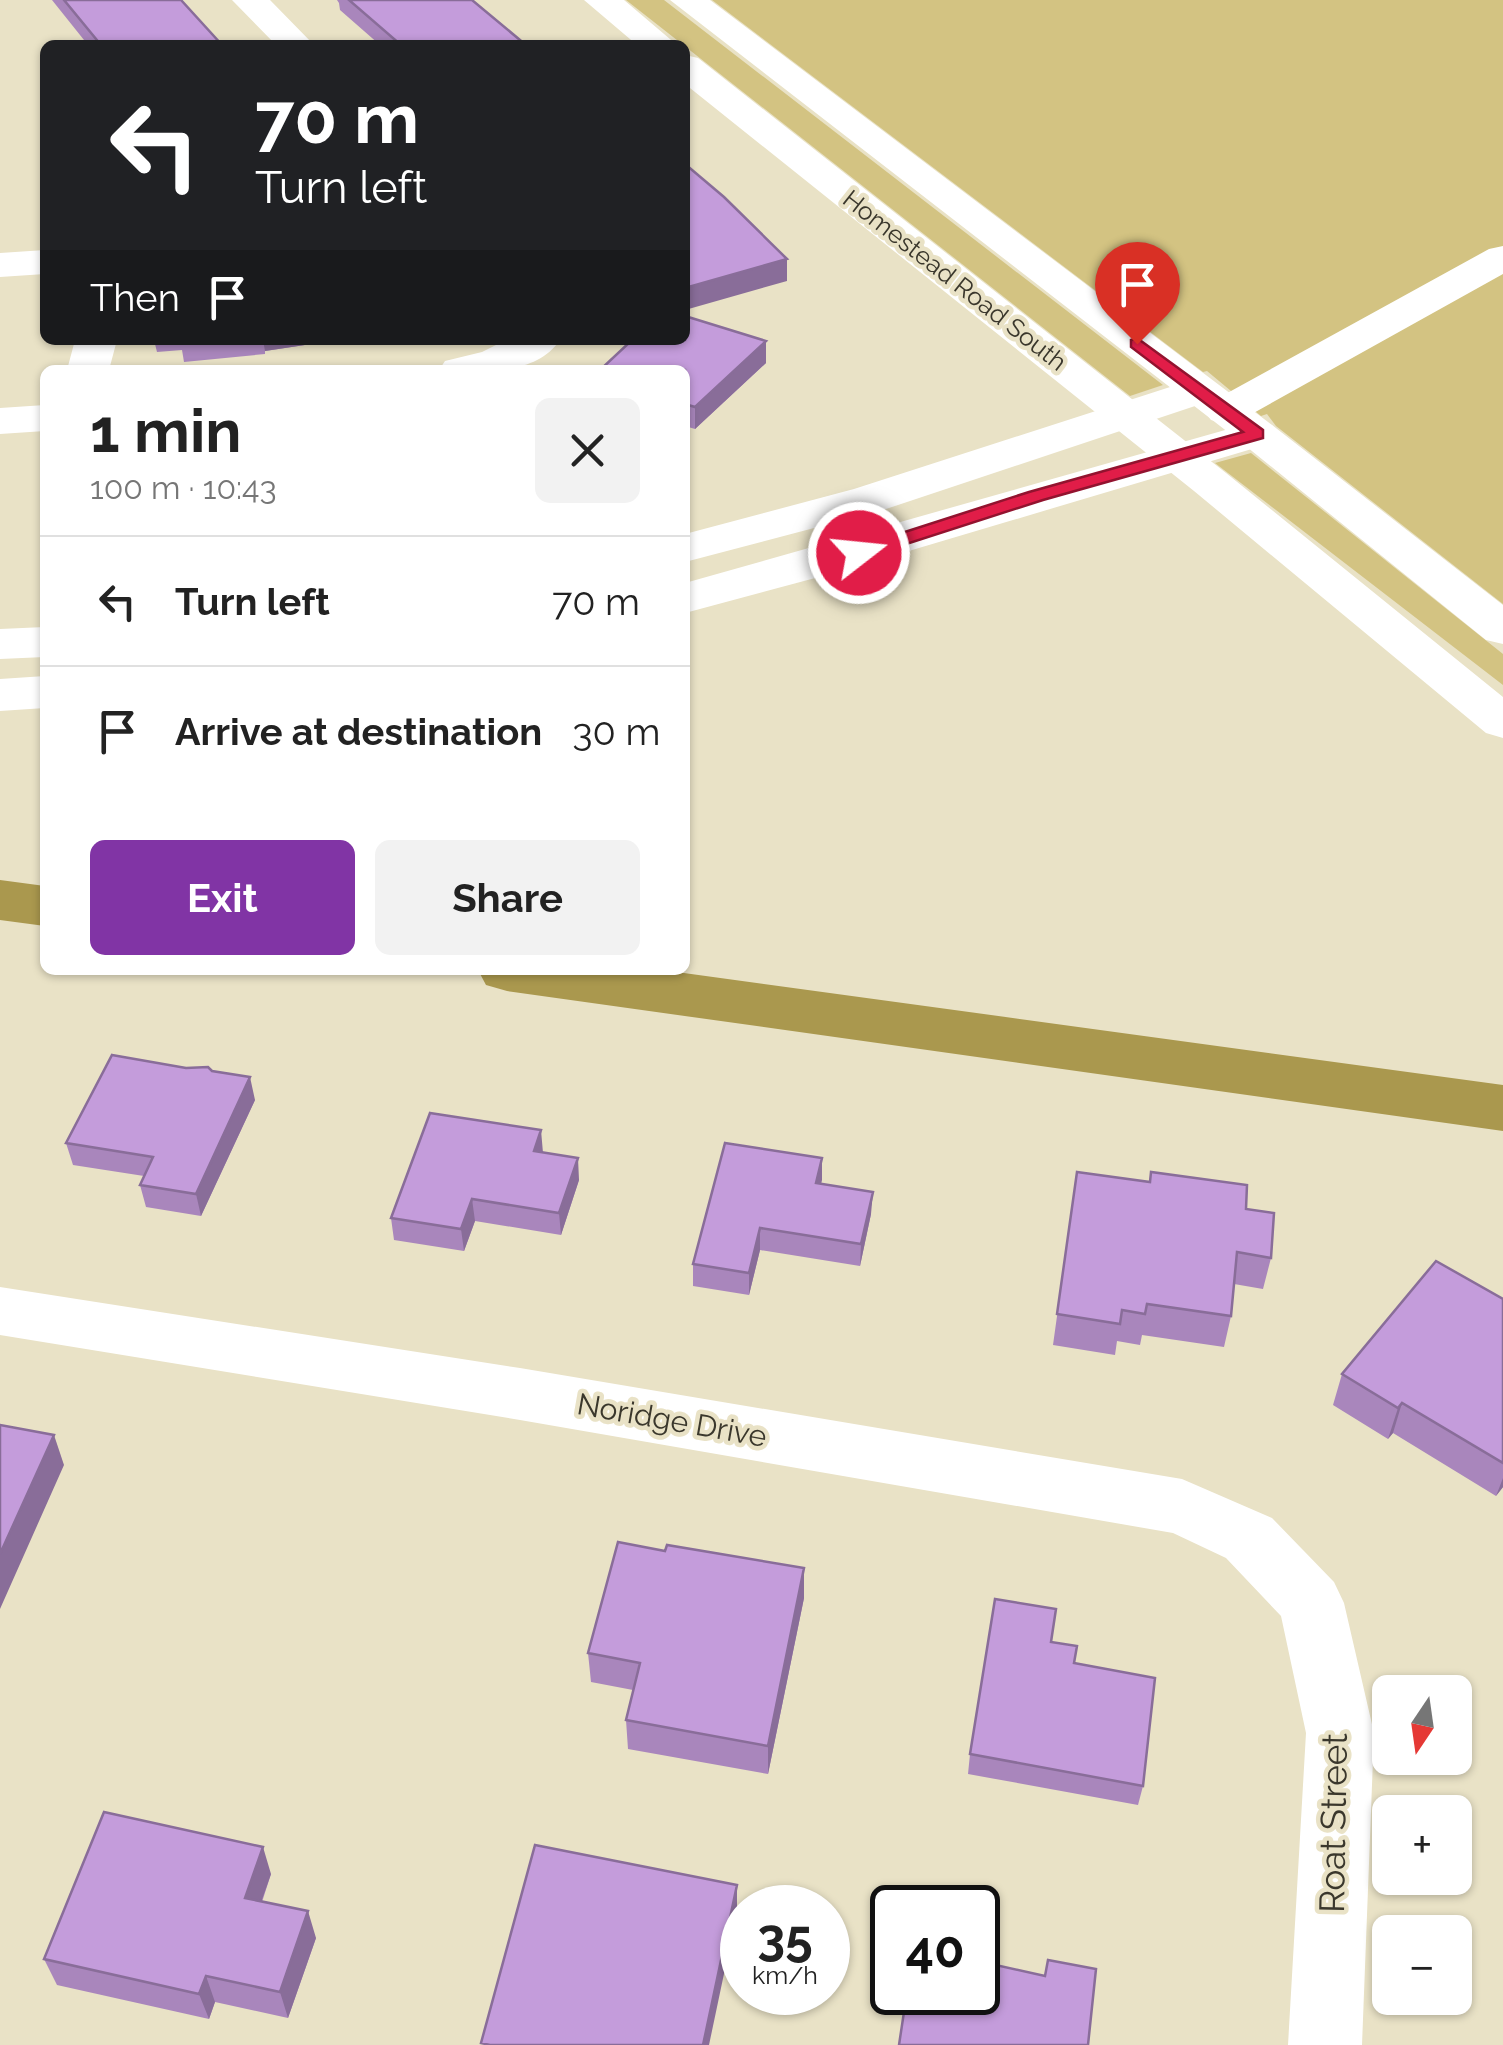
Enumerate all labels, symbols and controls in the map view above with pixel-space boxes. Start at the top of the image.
text: 70 m [255,77,419,159]
icon: left [90,80,220,210]
text: Turn left [255,161,427,214]
street label: Homestead Road South [837,183,1073,377]
pin [1095,242,1180,345]
icon: arrive [1110,257,1165,312]
icon: arrive [200,270,255,325]
text: Then [90,275,180,320]
text: 1 min [90,396,241,466]
button: close [535,398,640,503]
text: 100 m · 10:43 [90,469,277,506]
position arrow [807,501,911,605]
icon: left [90,574,145,629]
text: Turn left [175,579,330,624]
text: 70 m [552,579,640,624]
icon: arrive [90,704,145,759]
text: Arrive at destination [175,709,542,754]
text: 30 m [572,709,660,754]
button: Exit [90,840,355,955]
button: Share [375,840,640,955]
street label: Noridge Drive [574,1386,770,1454]
north arrow [1372,1675,1472,1775]
map controls [1372,1675,1472,2015]
street label: Roat Street [1311,1733,1355,1913]
button: + [1372,1795,1472,1895]
speed limit sign: 40 [870,1885,1000,2015]
text: 35 [757,1908,813,1967]
button: − [1372,1915,1472,2015]
text: km/h [752,1960,818,1990]

